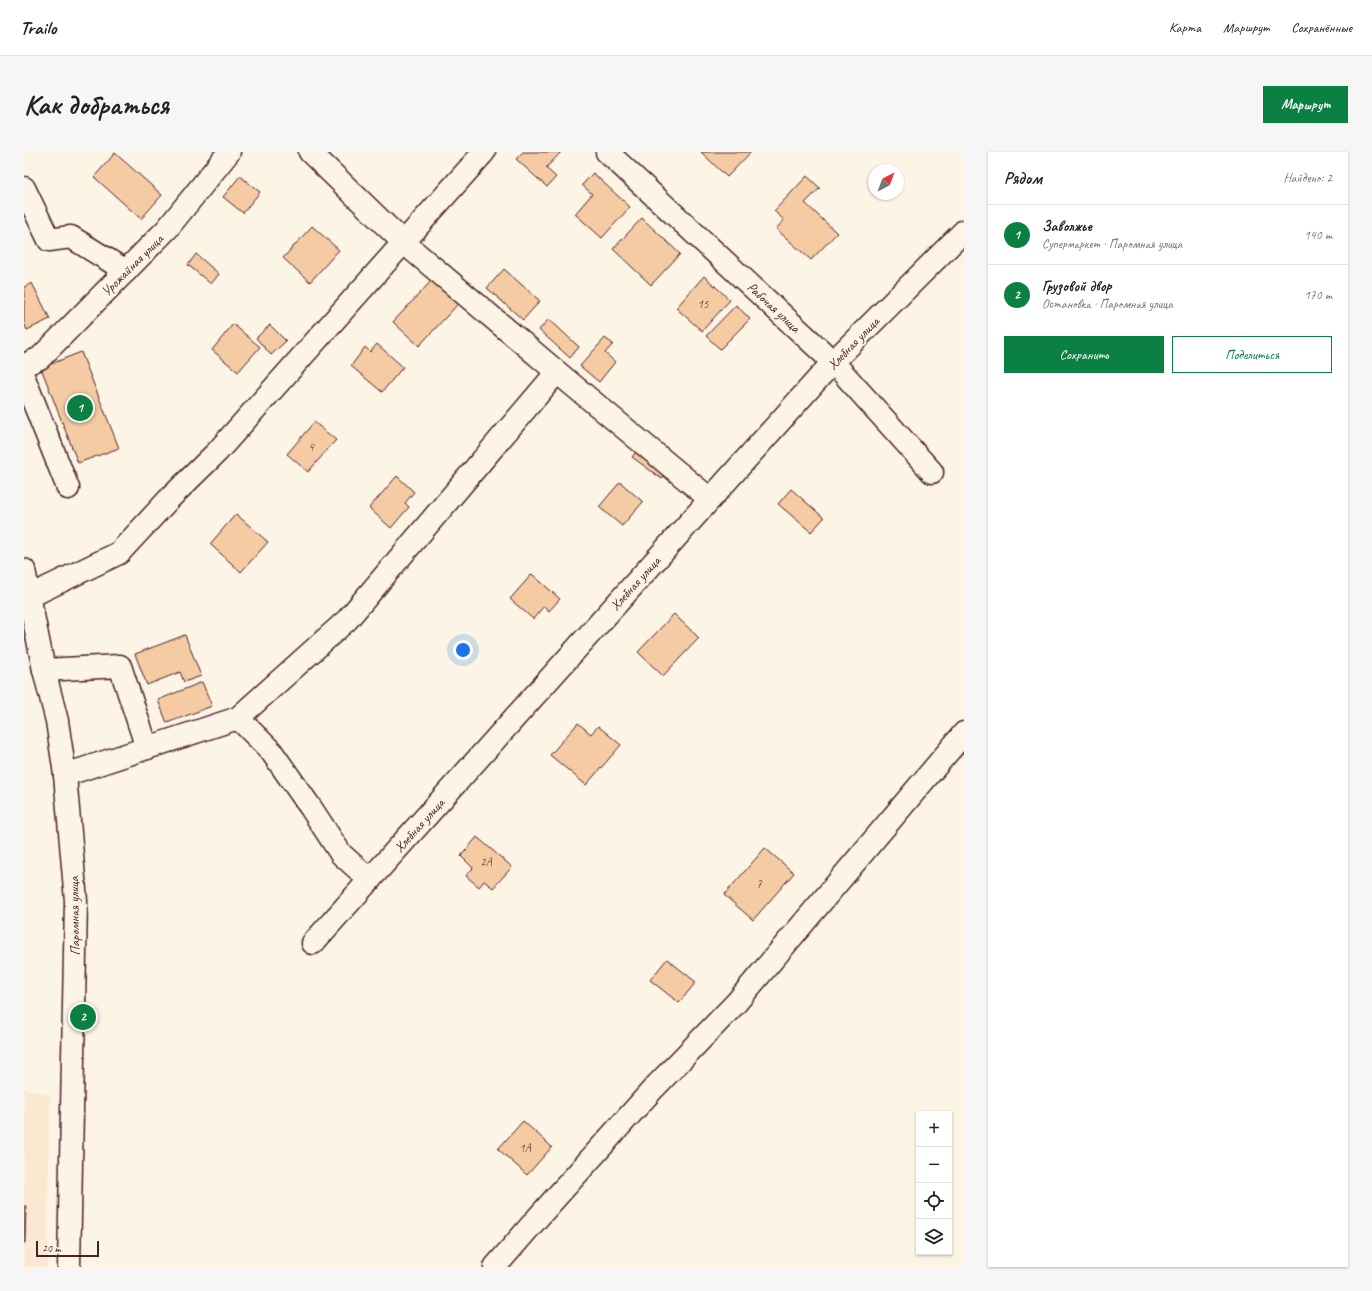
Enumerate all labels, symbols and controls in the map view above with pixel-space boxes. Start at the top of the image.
text: Trailo [20,16,56,40]
text: Карта [1169,19,1201,36]
text: Маршрут [1223,19,1269,36]
text: Сохранённые [1291,19,1352,36]
button: Маршрут [1263,86,1348,123]
text: Как добраться [24,87,169,122]
north arrow [868,164,904,200]
text: Рядом [1004,168,1042,189]
text: Найдено: 2 [1284,170,1332,186]
text: Заволжье [1042,217,1092,236]
text: 1 [1014,227,1020,243]
text: 140 m [1304,227,1332,243]
street label: Урожайная улица [98,230,168,300]
text: Супермаркет · Паромная улица [1042,236,1182,252]
text: Грузовой двор [1042,277,1112,296]
street label: Рабочая улица [743,278,805,337]
text: 2 [1014,287,1020,303]
text: 170 m [1304,287,1332,303]
house number: 15 [698,296,709,312]
text: Остановка · Паромная улица [1042,296,1173,312]
street label: Хлебная улица [824,312,884,373]
button: Сохранить [1004,336,1164,373]
button: Поделиться [1172,336,1332,373]
pin: 1 [67,393,93,423]
house number: 4 [308,439,315,455]
street label: Хлебная улица [607,552,665,614]
your location [453,640,473,660]
street label: Хлебная улица [391,794,449,856]
house number: 2А [480,854,493,870]
street label: Паромная улица [65,875,84,956]
house number: 7 [756,876,762,892]
pin: 2 [70,1002,96,1032]
map controls [916,1111,952,1255]
button: + [916,1111,952,1147]
house number: 1А [519,1140,532,1156]
button: − [916,1147,952,1183]
button: locate [916,1183,952,1219]
button: layers [916,1219,952,1255]
scale bar [36,1239,99,1258]
text: 20 m [42,1241,61,1255]

